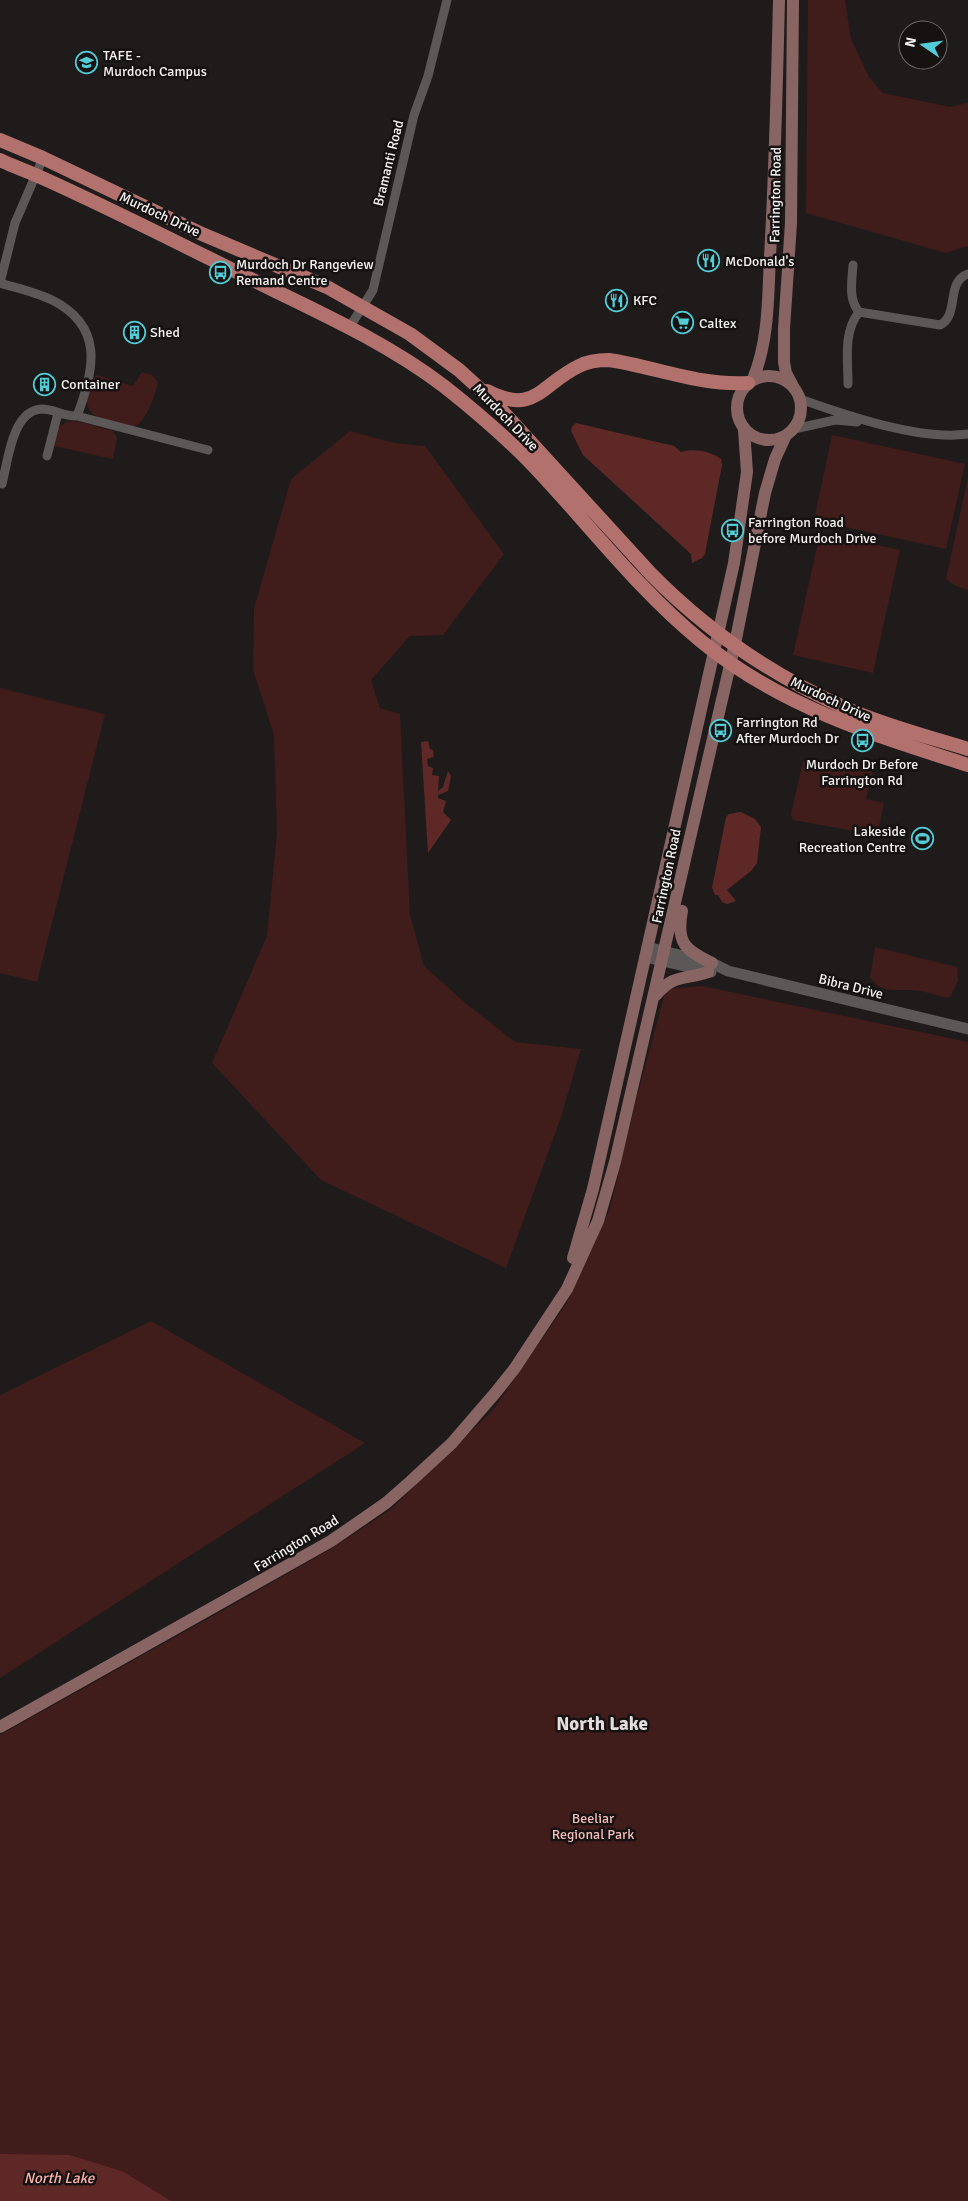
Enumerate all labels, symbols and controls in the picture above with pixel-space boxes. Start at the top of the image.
north arrow [898,20,948,70]
text: N [901,36,920,49]
place label: TAFE - Murdoch Campus [103,47,207,80]
school or university icon: TAFE - Murdoch Campus [75,51,99,75]
street label: Bramanti Road [370,118,407,208]
street label: Farrington Road [766,147,785,243]
street label: Murdoch Drive [117,188,203,241]
restaurant icon: McDonald's [697,249,721,273]
place label: McDonald's [725,253,794,270]
place label: Murdoch Dr Rangeview Remand Centre [236,256,374,289]
bus stop icon: Murdoch Dr Rangeview Remand Centre [208,260,232,284]
restaurant icon: KFC [605,288,629,312]
place label: KFC [633,292,657,309]
supermarket icon: Caltex [671,311,695,335]
place label: Caltex [699,315,737,332]
building icon: Shed [122,320,146,344]
place label: Shed [150,324,180,341]
building icon: Container [33,372,57,396]
place label: Container [61,376,121,393]
street label: Murdoch Drive [469,380,542,455]
place label: Farrington Road before Murdoch Drive [748,514,877,547]
bus stop icon: Farrington Road before Murdoch Drive [720,518,744,542]
street label: Murdoch Drive [788,673,874,726]
place label: Farrington Rd After Murdoch Dr [736,714,840,747]
bus stop icon: Farrington Rd After Murdoch Dr [708,718,732,742]
bus stop icon: Murdoch Dr Before Farrington Rd [850,729,874,753]
place label: Murdoch Dr Before Farrington Rd [806,756,918,789]
place label: Lakeside Recreation Centre [799,823,906,856]
street label: Farrington Road [648,827,685,925]
sports icon: Lakeside Recreation Centre [910,827,934,851]
street label: Bibra Drive [817,970,885,1003]
street label: Farrington Road [251,1511,342,1575]
district label: North Lake [556,1712,648,1736]
park label: Beeliar Regional Park [552,1810,634,1843]
water label: North Lake [24,2169,96,2187]

